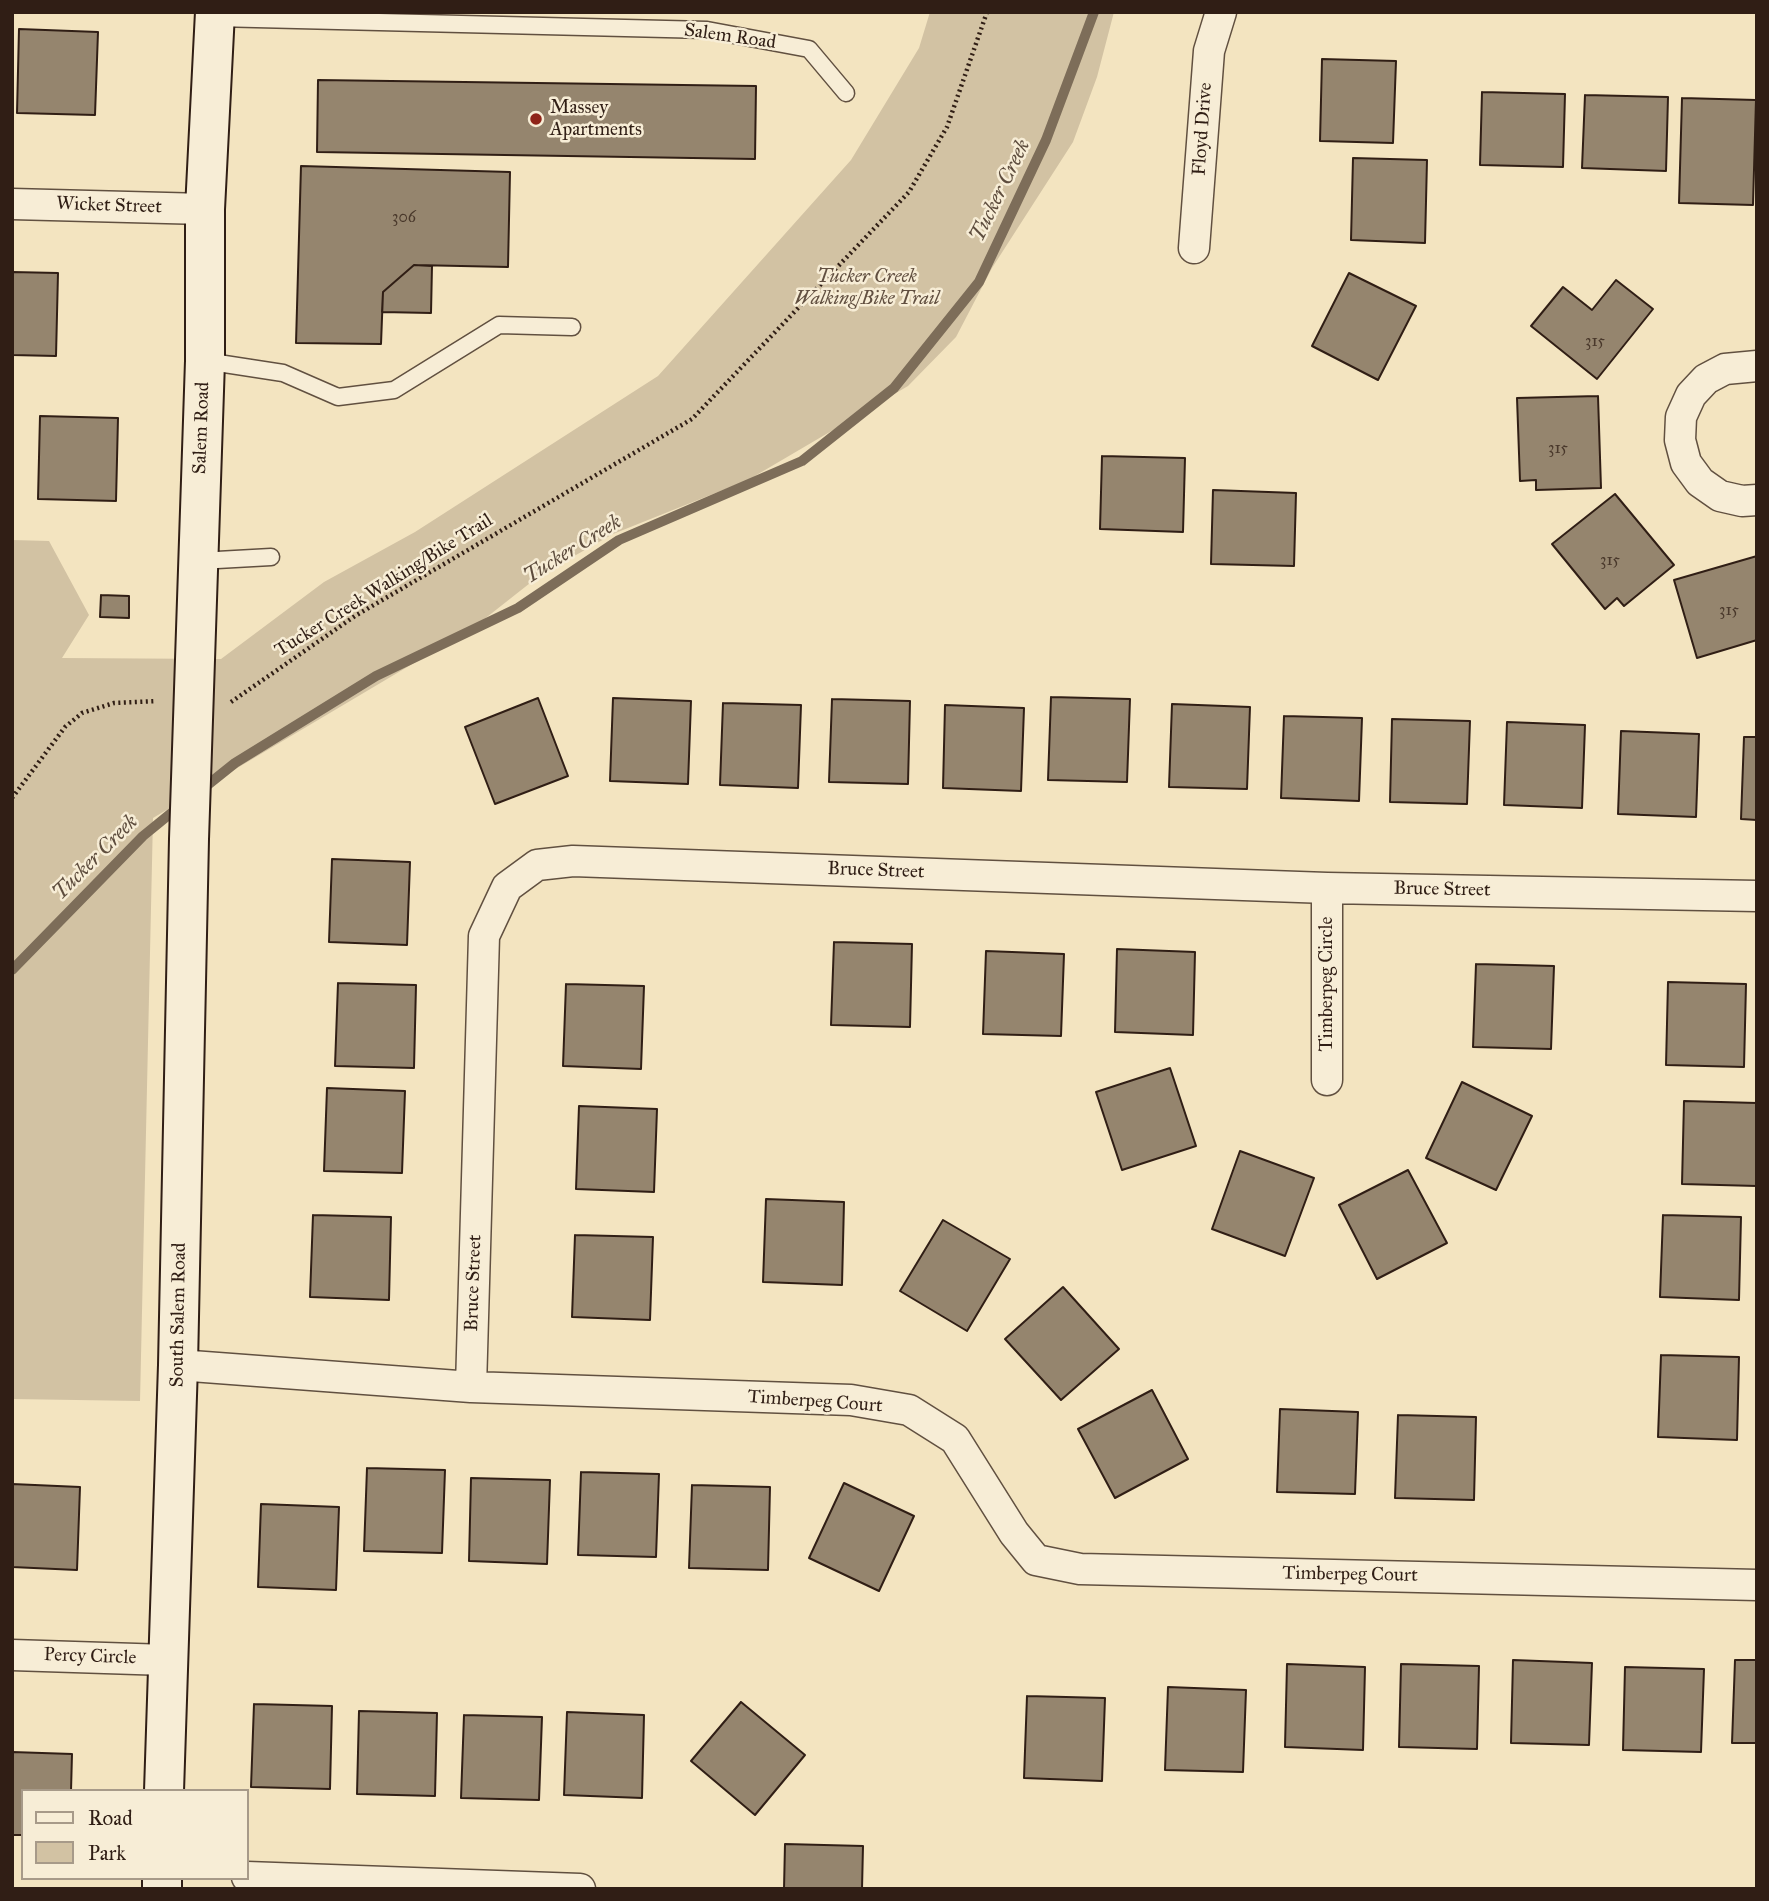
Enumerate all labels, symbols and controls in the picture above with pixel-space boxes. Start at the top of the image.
street label: Salem Road [683,19,777,55]
street label: Floyd Drive [1188,82,1218,176]
place label: Massey Apartments [550,97,642,141]
marker: Massey Apartments [528,111,544,127]
water label: Tucker Creek [965,136,1037,246]
street label: Wicket Street [56,193,162,219]
house number: 306 [392,208,416,228]
park label: Tucker Creek Walking/Bike Trail [795,266,939,310]
house number: 315 [1585,332,1605,352]
street label: Salem Road [189,381,215,475]
house number: 315 [1548,439,1568,459]
street label: Tucker Creek Walking/Bike Trail [271,509,497,663]
water label: Tucker Creek [520,510,626,590]
house number: 315 [1600,551,1620,571]
house number: 315 [1719,601,1739,621]
water label: Tucker Creek [48,810,144,906]
street label: Bruce Street [827,858,925,884]
street label: Bruce Street [1393,878,1491,902]
street label: Timberpeg Circle [1316,917,1338,1051]
street label: Bruce Street [461,1234,487,1332]
street label: South Salem Road [166,1242,192,1388]
street label: Timberpeg Court [747,1386,883,1418]
street label: Timberpeg Court [1282,1562,1418,1588]
street label: Percy Circle [43,1644,137,1670]
legend [21,1789,248,1880]
text: Road [88,1805,133,1831]
text: Park [88,1840,126,1866]

